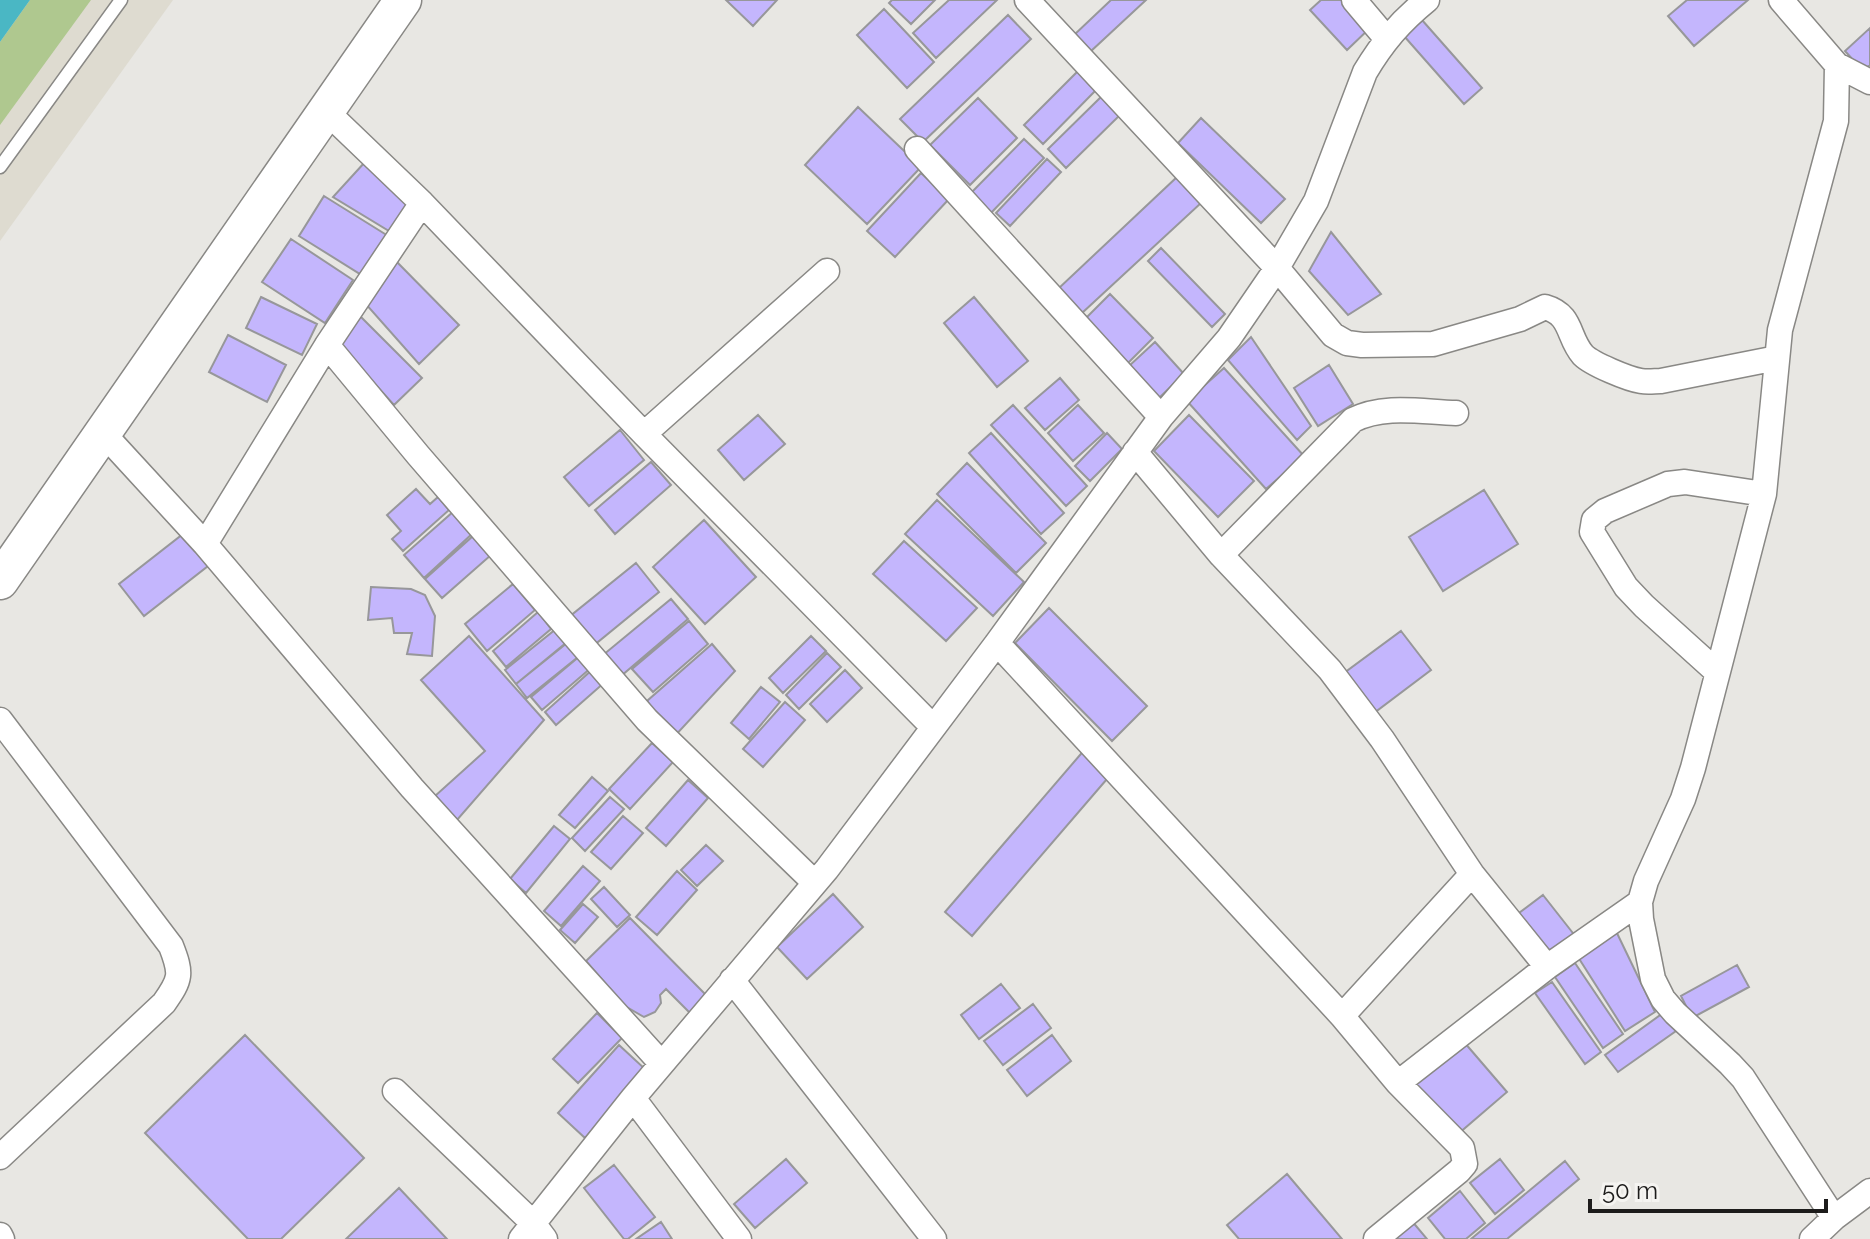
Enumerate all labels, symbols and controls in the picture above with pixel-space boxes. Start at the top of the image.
scale bar [1590,1163,1826,1213]
text: 50 m [1602,1176,1658,1205]

